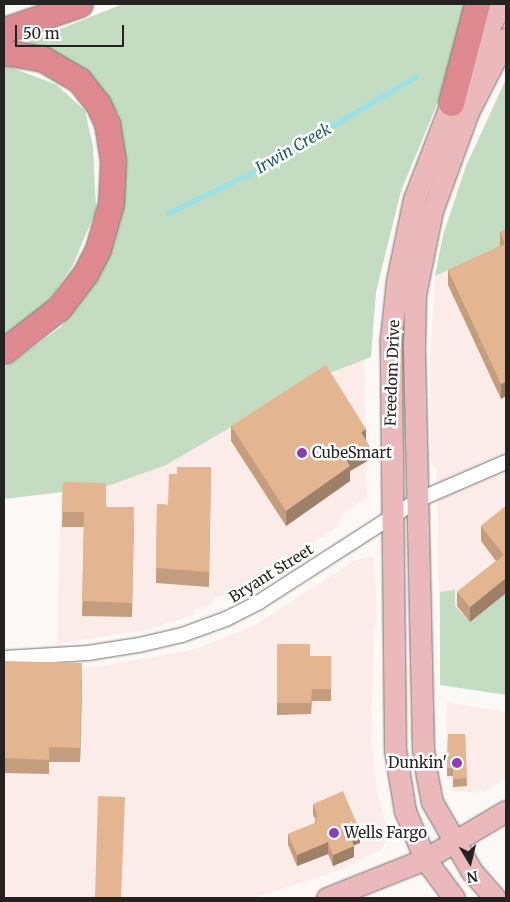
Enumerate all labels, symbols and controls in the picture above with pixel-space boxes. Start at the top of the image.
scale bar [18,15,126,47]
text: 50 m [23,24,60,43]
water label: Irwin Creek [252,119,334,177]
street label: Freedom Drive [381,319,403,427]
place label: CubeSmart [312,444,392,462]
marker: CubeSmart [296,447,308,459]
street label: Bryant Street [226,540,316,606]
place label: Dunkin' [388,754,447,772]
marker: Dunkin' [451,757,463,769]
place label: Wells Fargo [344,824,427,842]
marker: Wells Fargo [328,827,340,839]
north arrow [445,837,495,887]
text: N [465,867,479,887]

